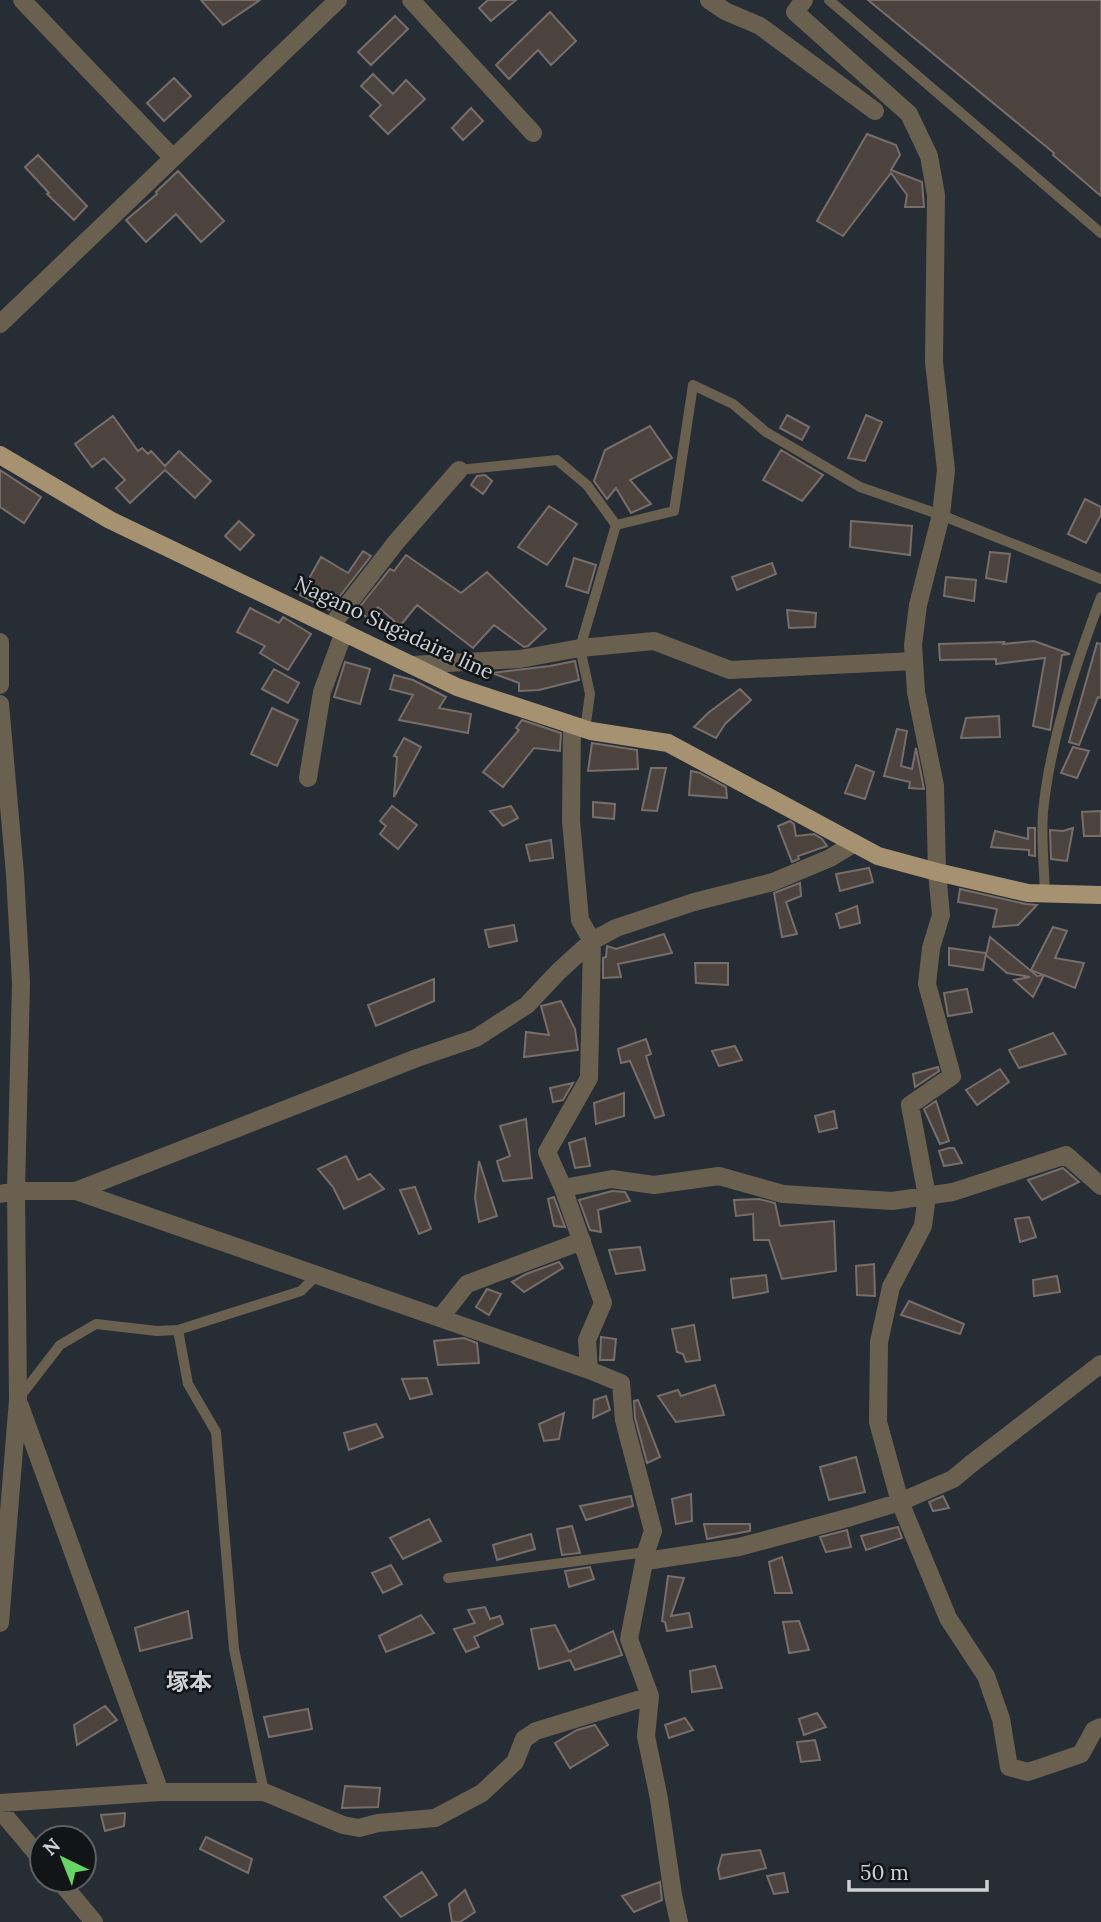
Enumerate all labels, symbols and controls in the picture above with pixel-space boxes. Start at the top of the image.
street label: Nagano Sugadaira line [290,569,498,686]
district label: 塚本 [166,1667,212,1696]
north arrow [28,1824,98,1894]
text: N [38,1833,65,1860]
scale bar [849,1848,987,1892]
text: 50 m [860,1859,909,1886]

